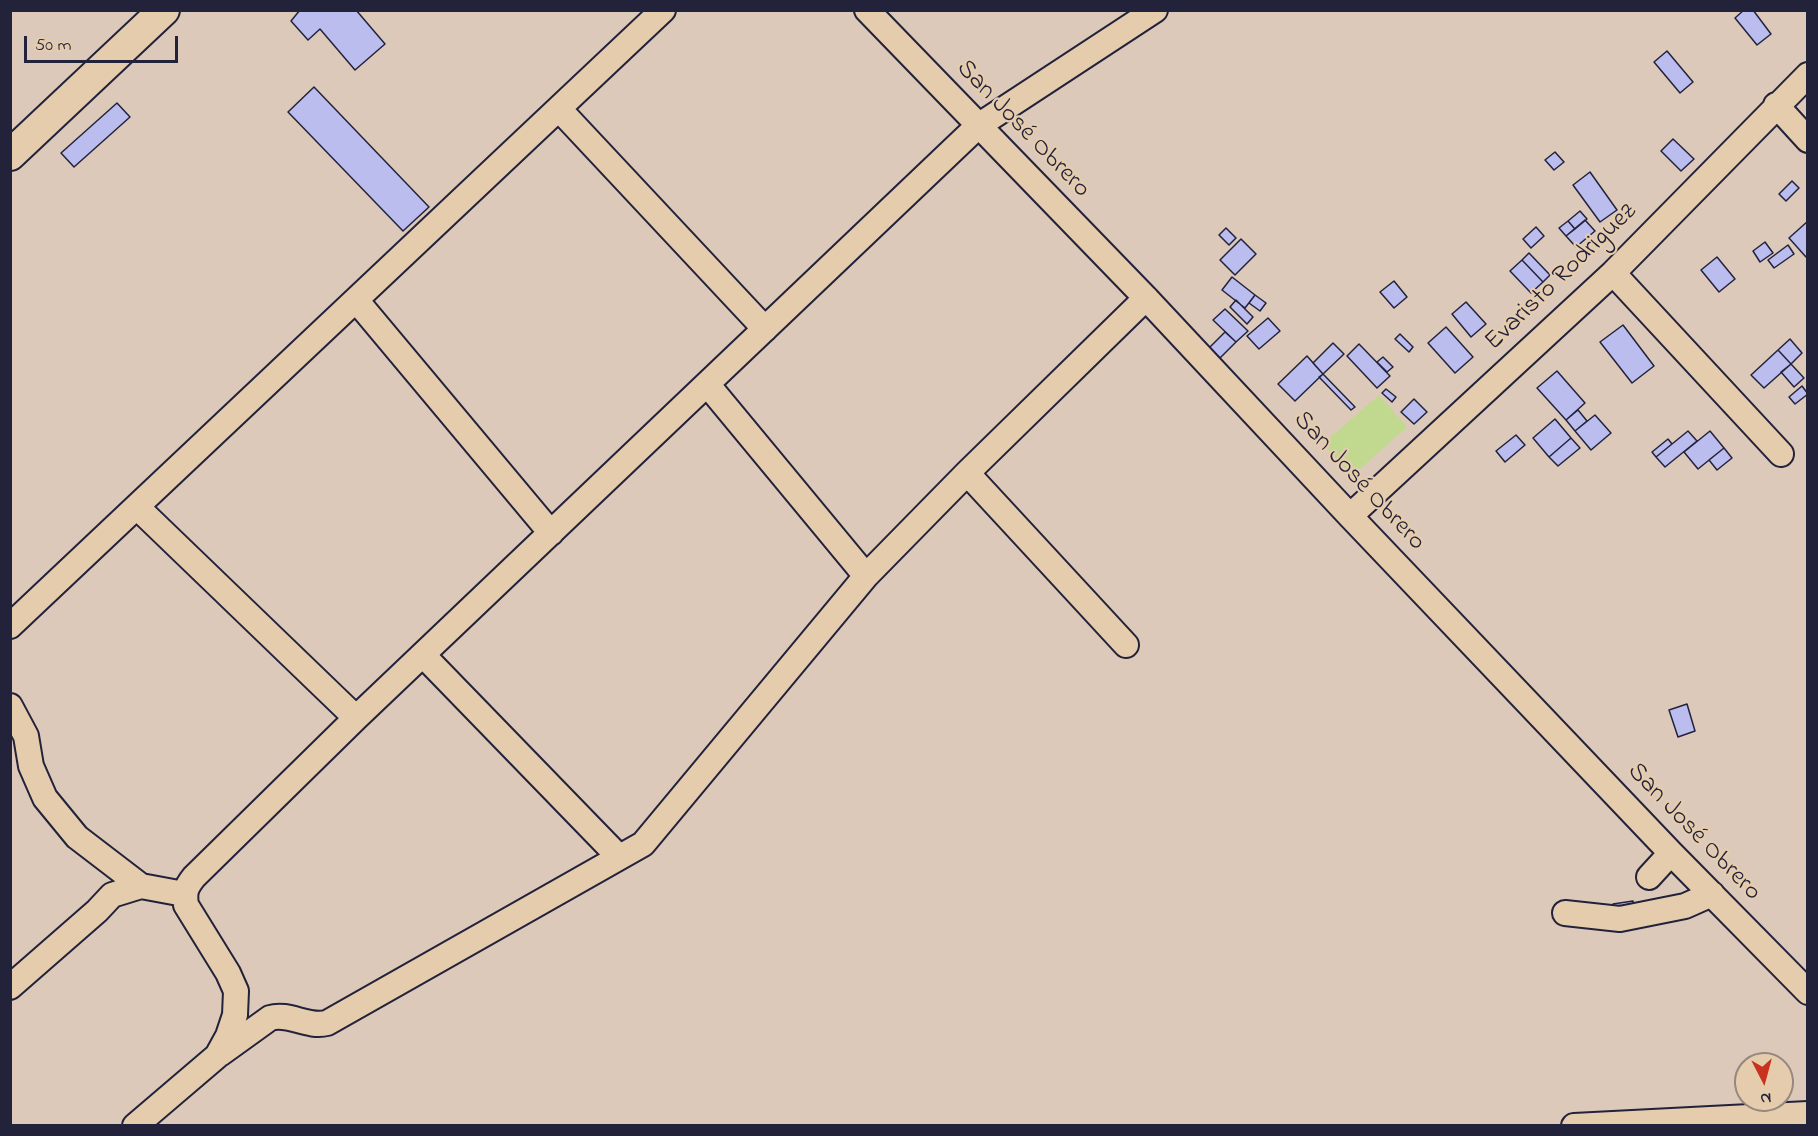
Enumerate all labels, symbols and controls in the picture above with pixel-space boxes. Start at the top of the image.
scale bar [27,24,182,62]
text: 50 m [35,33,72,59]
street label: San José Obrero [948,55,1096,205]
street label: Evaristo Rodriguez [1480,198,1644,358]
street label: San José Obrero [1285,406,1431,558]
street label: San José Obrero [1619,758,1767,908]
north arrow [1734,1052,1794,1112]
text: N [1759,1085,1772,1110]

